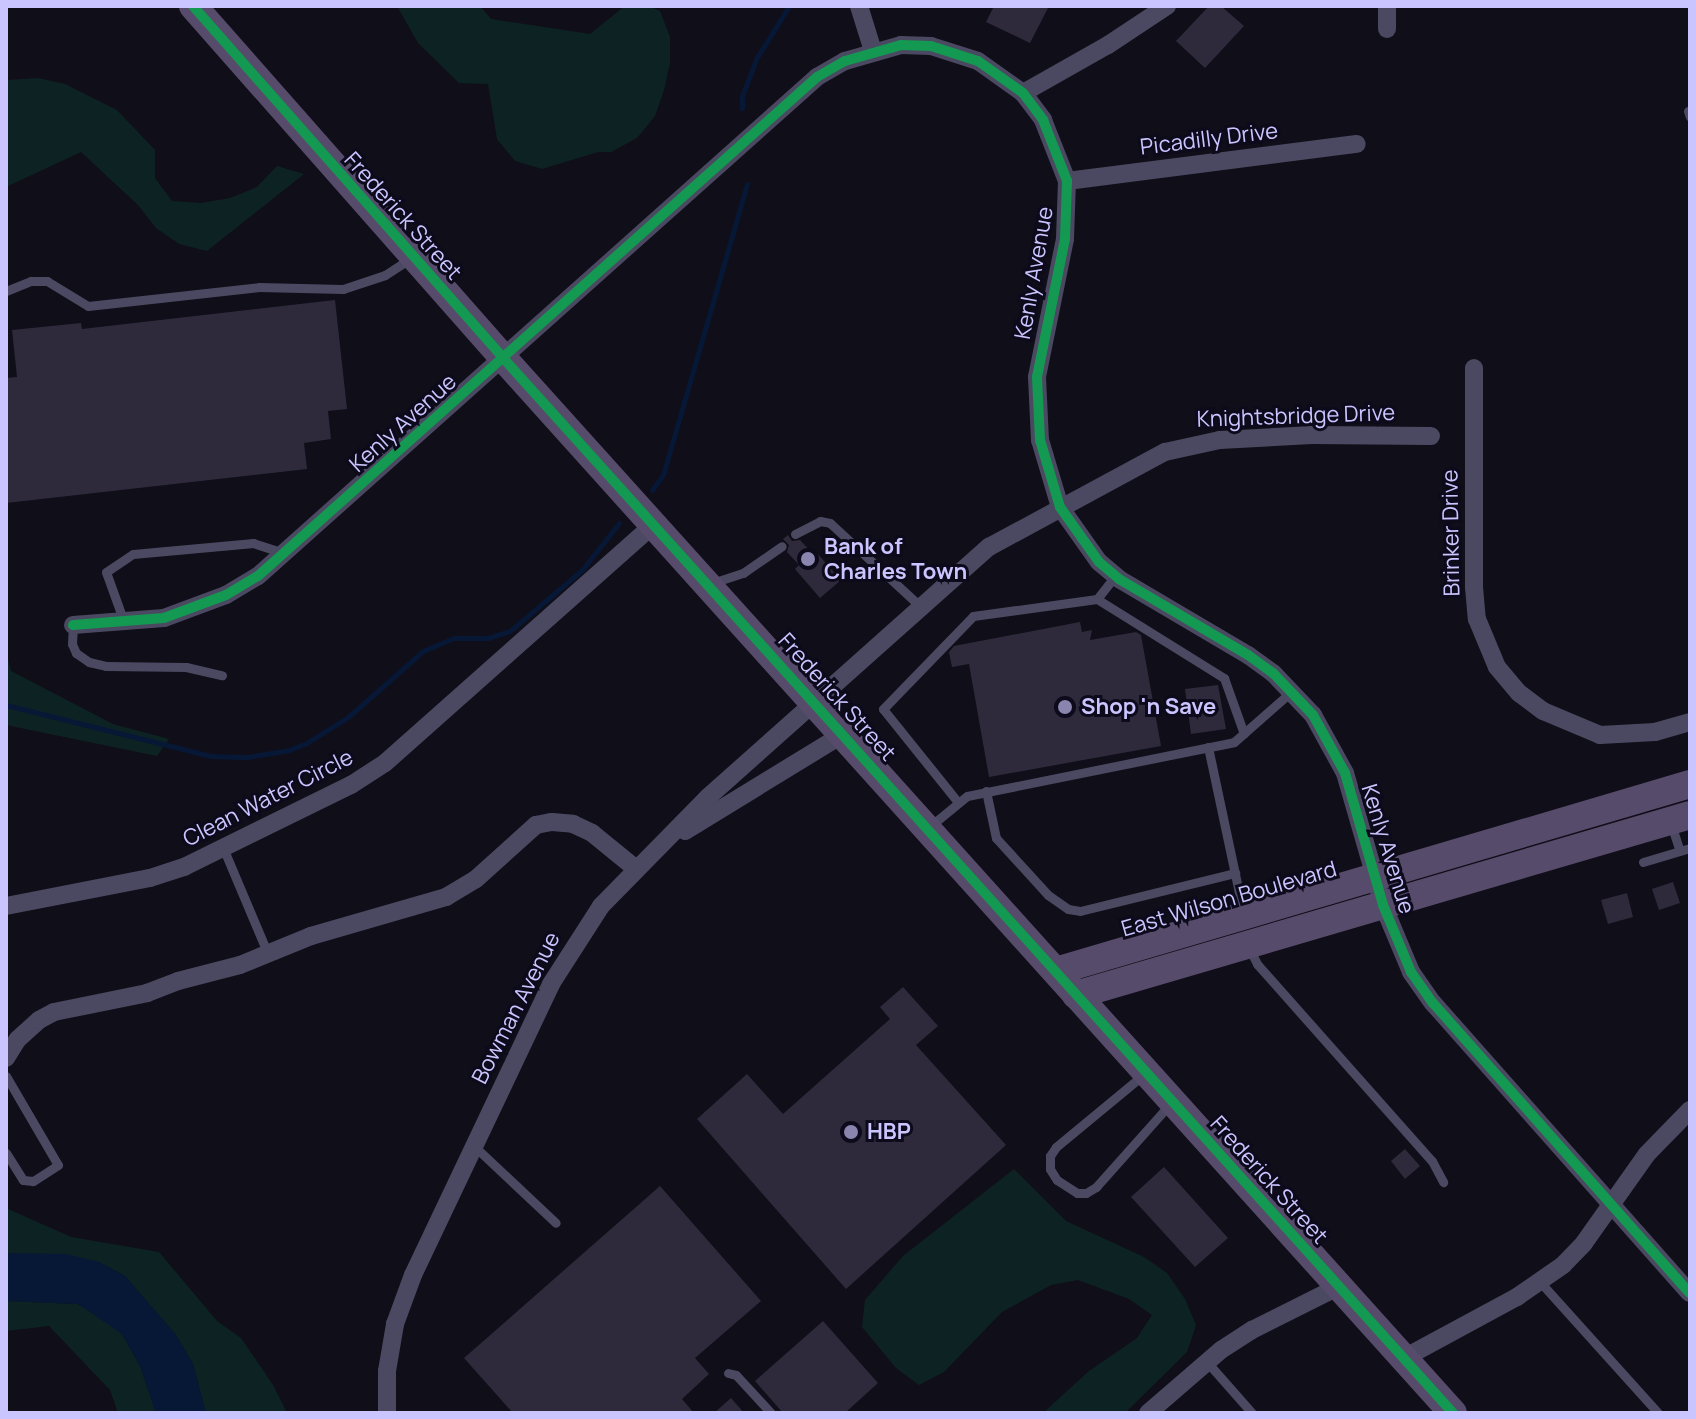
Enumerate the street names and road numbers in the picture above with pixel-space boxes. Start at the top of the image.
street label: Picadilly Drive [1139,117,1279,161]
street label: Frederick Street [339,147,467,285]
street label: Kenly Avenue [1009,205,1059,341]
street label: Kenly Avenue [344,368,462,478]
street label: Knightsbridge Drive [1196,399,1396,433]
street label: Brinker Drive [1437,469,1465,597]
street label: Frederick Street [773,628,901,766]
street label: Clean Water Circle [179,744,357,852]
street label: Kenly Avenue [1356,781,1420,917]
street label: East Wilson Boulevard [1118,856,1340,942]
street label: Bowman Avenue [466,928,566,1088]
street label: Frederick Street [1205,1111,1333,1249]

